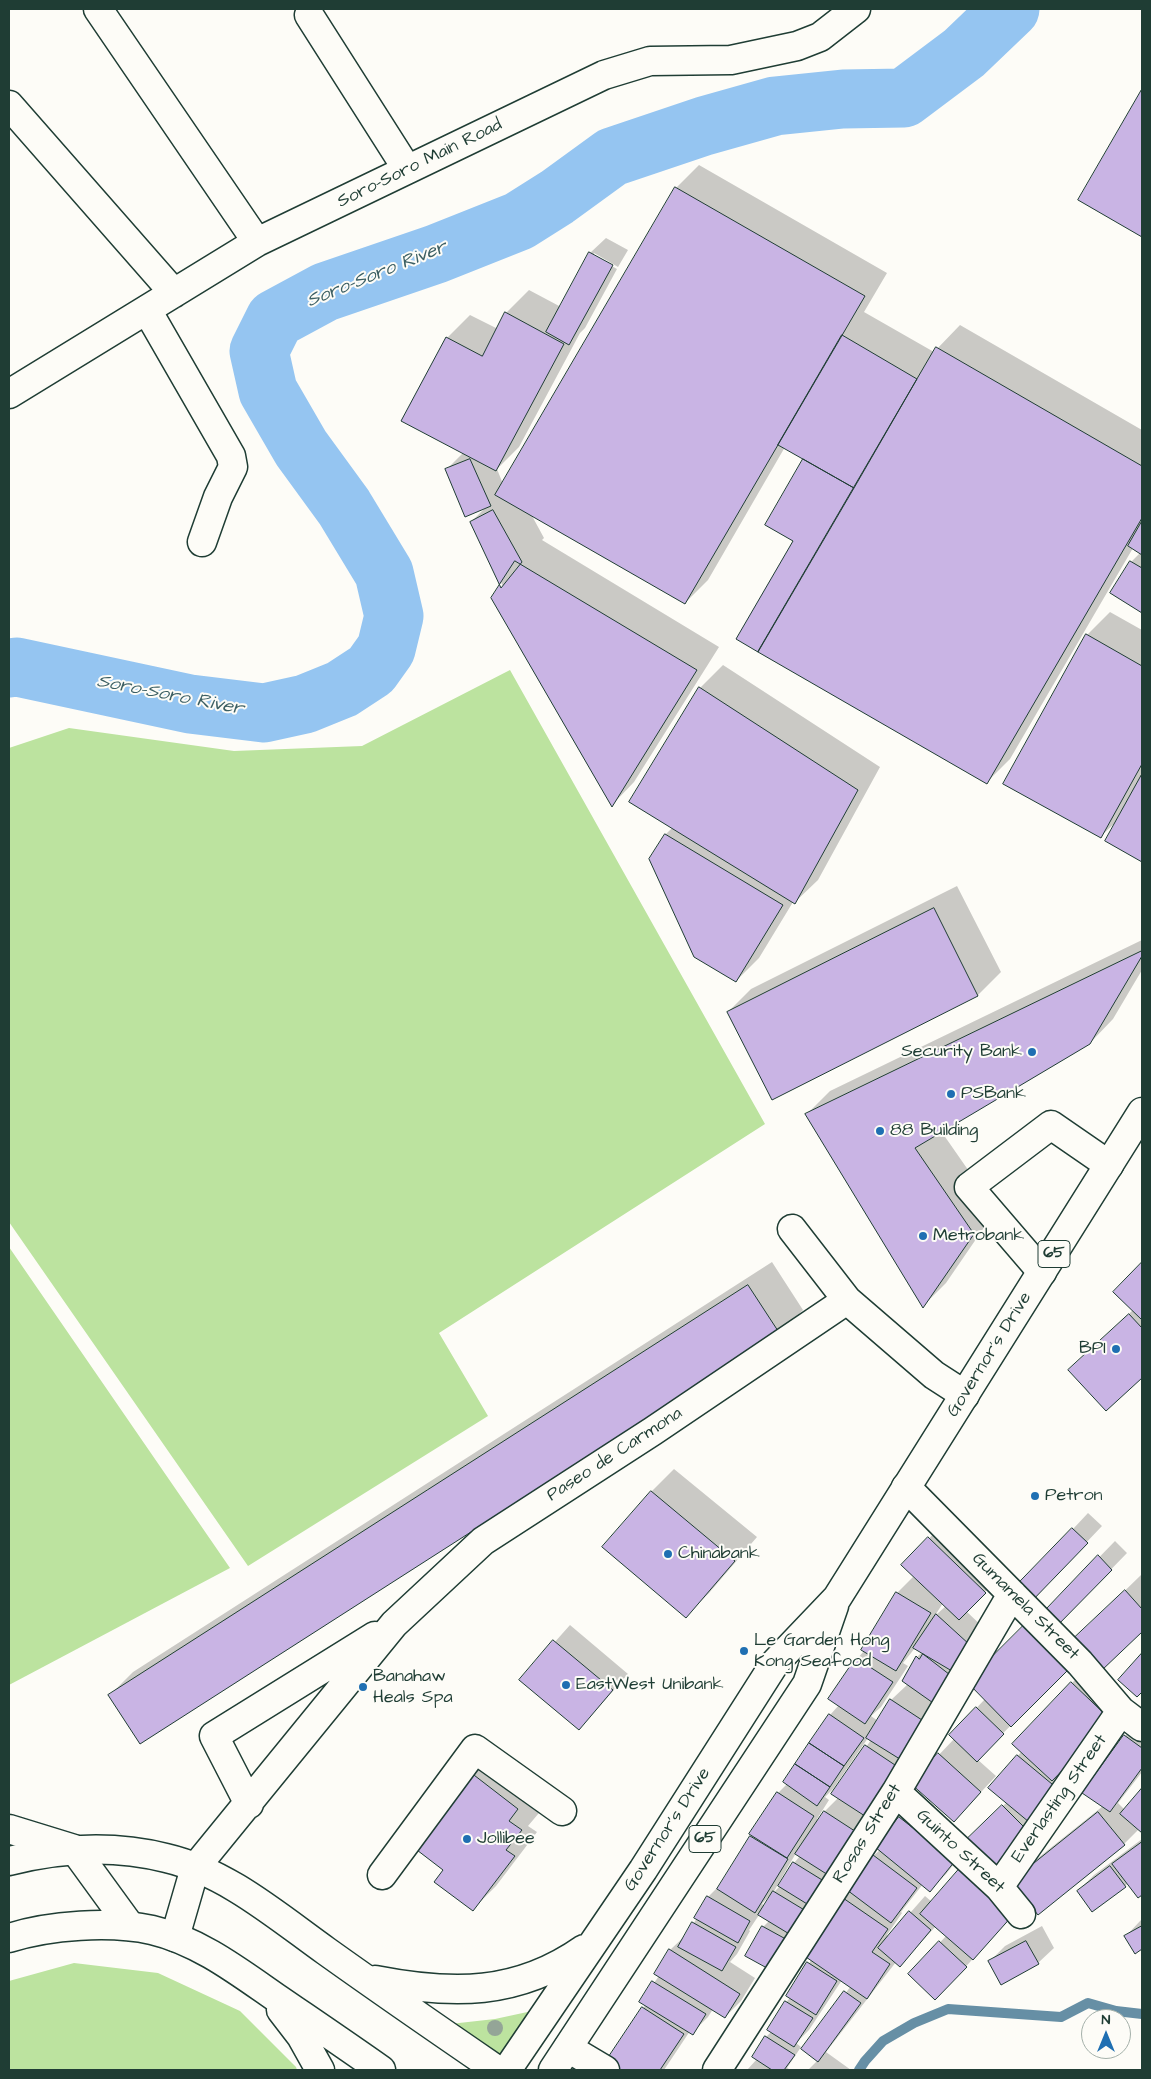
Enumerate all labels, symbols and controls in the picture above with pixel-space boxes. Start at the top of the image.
street label: Soro-Soro Main Road [334,115,506,213]
water label: Soro-Soro River [304,237,450,313]
water label: Soro-Soro River [95,671,245,721]
place label: Security Bank [901,1041,1022,1063]
marker: Security Bank [1026,1046,1038,1058]
place label: PSBank [961,1083,1026,1105]
marker: PSBank [945,1088,957,1100]
place label: 88 Building [890,1120,978,1142]
marker: 88 Building [874,1125,886,1137]
place label: Metrobank [933,1225,1024,1247]
marker: Metrobank [917,1230,929,1242]
road number: 65 [1038,1240,1070,1268]
street label: Governor's Drive [943,1289,1037,1421]
place label: BPI [1079,1338,1106,1360]
marker: BPI [1110,1343,1122,1355]
street label: Paseo de Carmona [543,1403,687,1507]
place label: Petron [1045,1485,1103,1507]
marker: Petron [1029,1490,1041,1502]
place label: Chinabank [678,1543,760,1565]
marker: Chinabank [662,1548,674,1560]
street label: Gumamela Street [967,1549,1083,1665]
place label: Le Garden Hong Kong Seafood [754,1630,889,1672]
marker: Le Garden Hong Kong Seafood [738,1645,750,1657]
place label: Banahaw Heals Spa [373,1666,453,1708]
place label: EastWest Unibank [576,1674,723,1696]
marker: EastWest Unibank [560,1679,572,1691]
marker: Banahaw Heals Spa [357,1681,369,1693]
street label: Everlasting Street [1008,1731,1112,1867]
street label: Governor's Drive [620,1764,716,1896]
street label: Rosas Street [829,1780,907,1888]
street label: Guinto Street [911,1805,1009,1899]
road number: 65 [689,1826,721,1852]
place label: Jollibee [477,1828,535,1850]
marker: Jollibee [461,1833,473,1845]
north arrow [1081,2009,1131,2059]
text: N [1102,2010,1110,2030]

